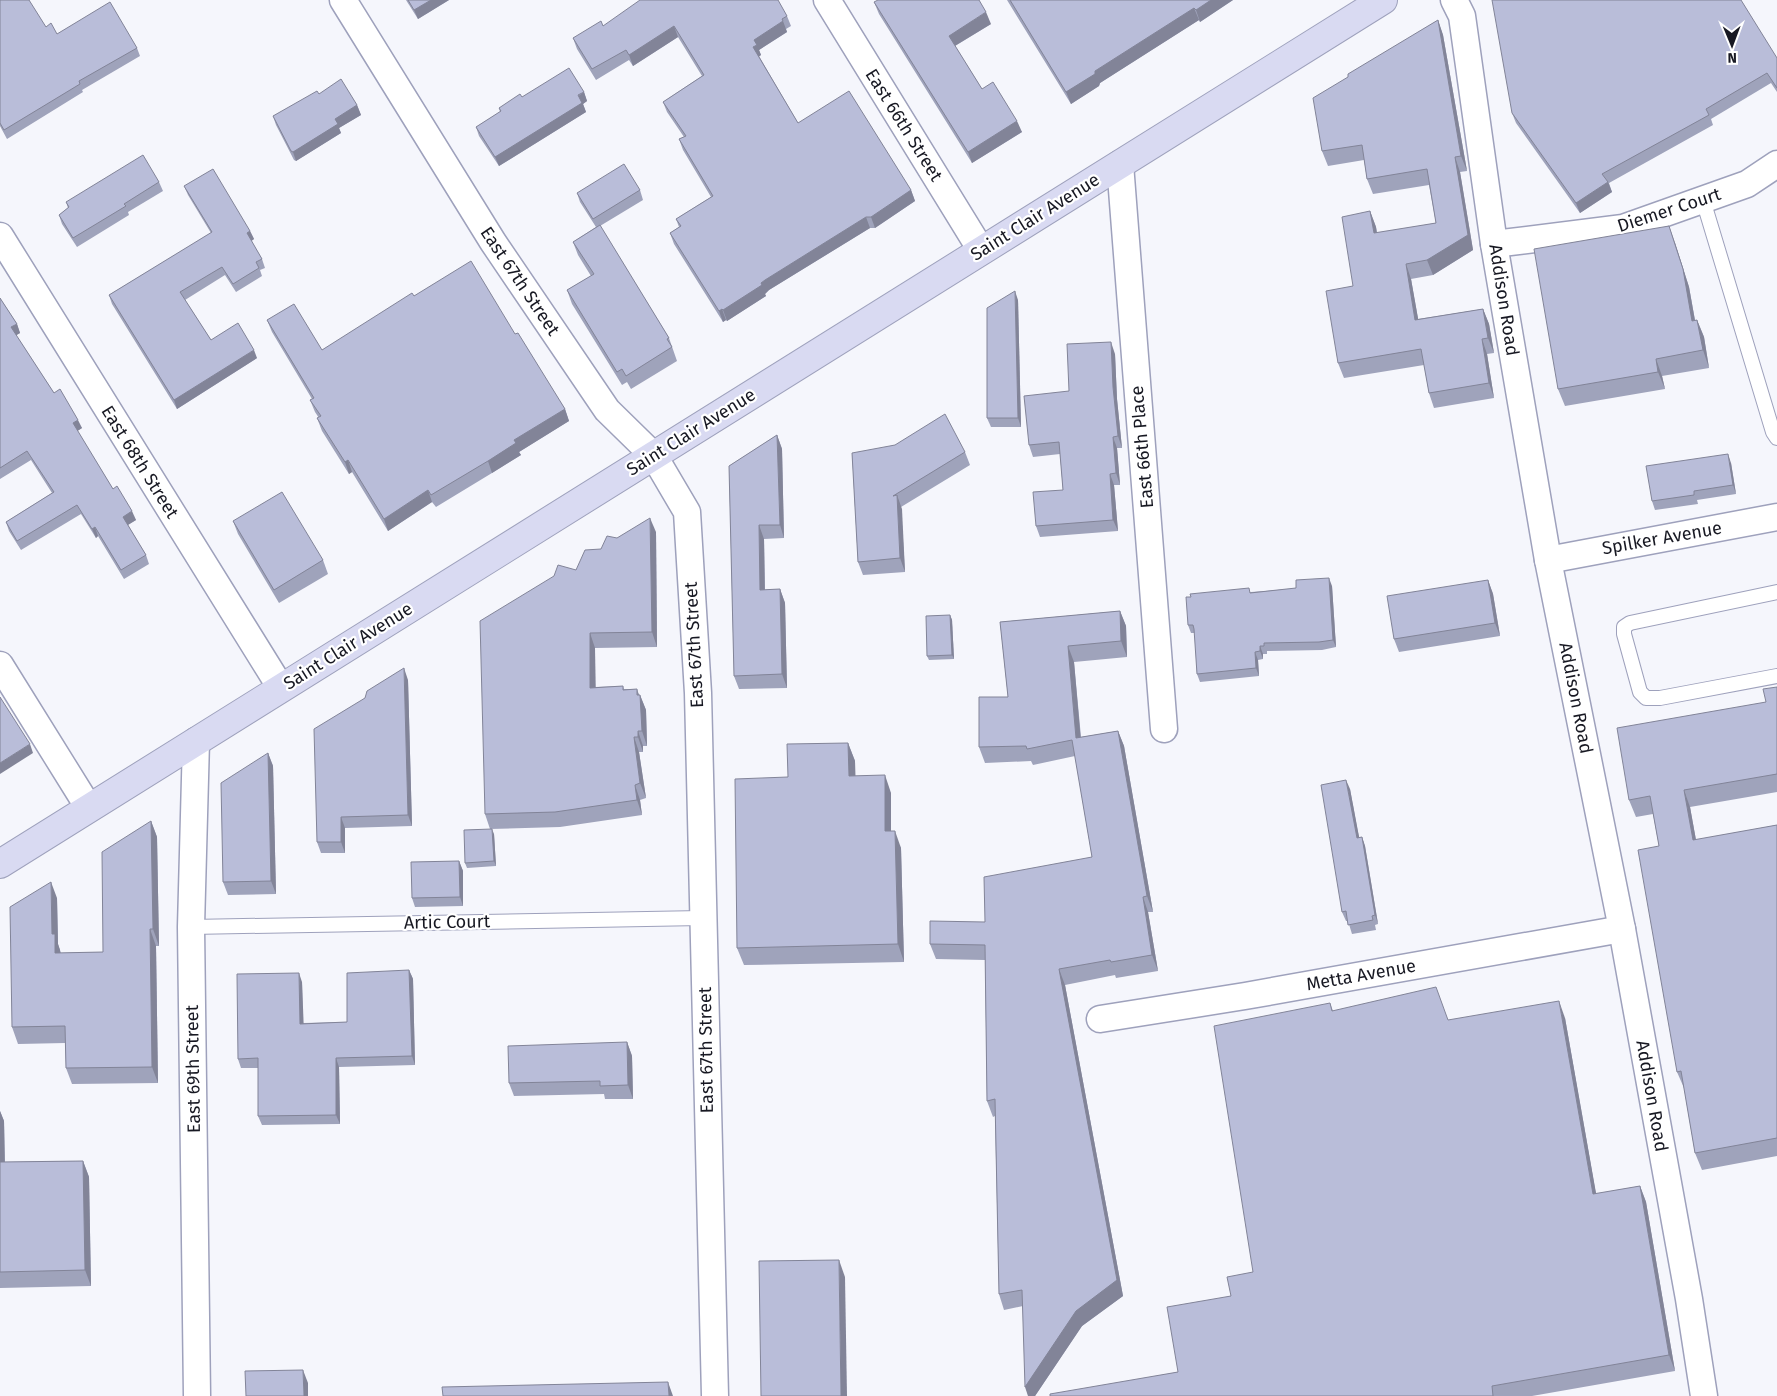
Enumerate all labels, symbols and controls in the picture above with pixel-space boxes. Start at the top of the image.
north arrow [1707,20,1757,70]
text: N [1727,49,1737,66]
street label: East 66th Street [861,65,948,186]
street label: Saint Clair Avenue [966,168,1104,266]
street label: Diemer Court [1614,183,1724,237]
street label: East 67th Street [476,222,565,340]
street label: Addison Road [1484,243,1524,357]
street label: Saint Clair Avenue [622,383,760,481]
street label: East 66th Place [1126,385,1158,509]
street label: East 68th Street [97,402,184,523]
street label: Spilker Avenue [1600,517,1724,559]
street label: East 67th Street [680,581,708,709]
street label: Saint Clair Avenue [279,597,417,695]
street label: Addison Road [1554,641,1598,755]
street label: Artic Court [404,910,491,934]
street label: Metta Avenue [1304,955,1418,995]
street label: East 67th Street [694,986,718,1113]
street label: East 69th Street [181,1004,205,1133]
street label: Addison Road [1631,1039,1673,1153]

